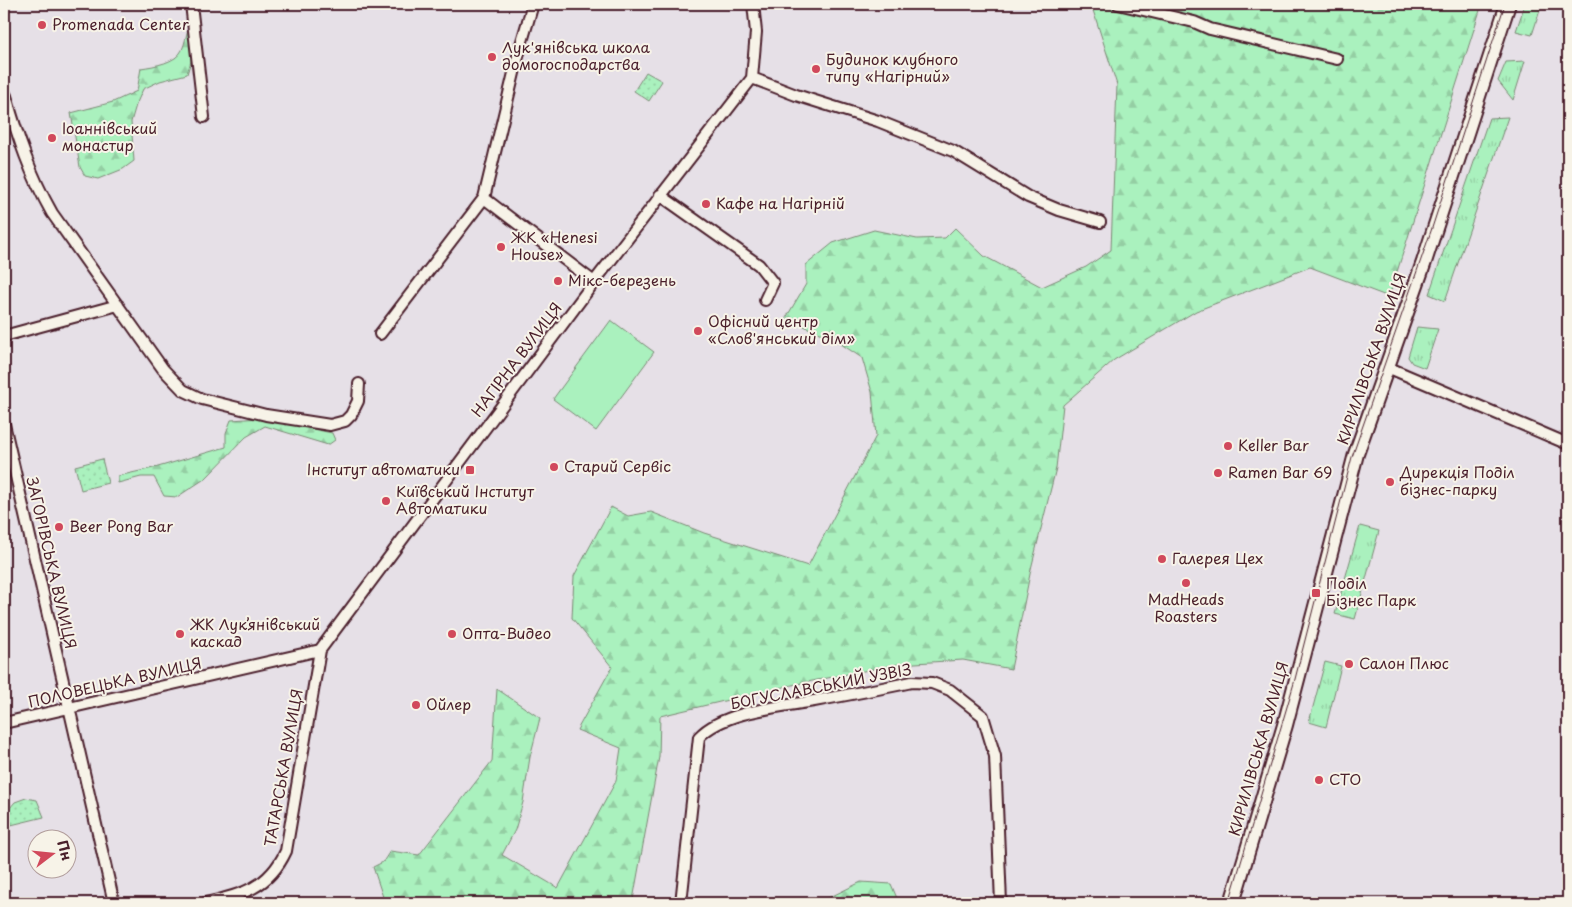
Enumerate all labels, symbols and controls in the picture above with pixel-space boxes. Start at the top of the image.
place label: Promenada Center [52,12,190,35]
marker: Promenada Center [36,19,48,31]
place label: Лук'янівська школа домогосподарства [502,35,650,75]
place label: Будинок клубного типу «Нагірний» [826,47,958,87]
marker: Лук'янівська школа домогосподарства [486,51,498,63]
marker: Будинок клубного типу «Нагірний» [810,63,822,75]
place label: Іоаннівський монастир [62,116,157,156]
marker: Іоаннівський монастир [46,132,58,144]
place label: Кафе на Нагірній [716,191,845,214]
marker: Кафе на Нагірній [700,198,712,210]
place label: ЖК «Henesi House» [510,225,598,265]
marker: ЖК «Henesi House» [495,241,507,253]
place label: Мікс-березень [568,268,676,291]
street label: КИРИЛІВСЬКА ВУЛИЦЯ [1330,269,1411,448]
marker: Мікс-березень [552,275,564,287]
street label: НАГІРНА ВУЛИЦЯ [465,297,567,421]
place label: Офісний центр «Слов'янський дім» [708,309,856,349]
marker: Офісний центр «Слов'янський дім» [692,325,704,337]
place label: Keller Bar [1238,433,1309,456]
marker: Keller Bar [1222,440,1234,452]
place label: Старий Сервіс [564,454,671,477]
place label: Інститут автоматики [307,457,460,480]
place label: Ramen Bar 69 [1228,460,1332,483]
place label: Дирекція Поділ бізнес-парку [1399,460,1515,500]
marker: Старий Сервіс [548,461,560,473]
marker: Інститут автоматики [464,464,476,476]
marker: Ramen Bar 69 [1212,467,1224,479]
street label: ЗАГОРІВСЬКА ВУЛИЦЯ [21,474,83,651]
marker: Дирекція Поділ бізнес-парку [1384,476,1396,488]
place label: Київський Інститут Автоматики [396,479,535,519]
marker: Київський Інститут Автоматики [380,495,392,507]
place label: Beer Pong Bar [69,514,173,537]
marker: Beer Pong Bar [53,521,65,533]
place label: Галерея Цех [1172,546,1263,569]
marker: Галерея Цех [1156,553,1168,565]
place label: Поділ Бізнес Парк [1326,571,1416,611]
marker: MadHeads Roasters [1180,577,1192,589]
place label: MadHeads Roasters [1148,587,1224,627]
marker: Поділ Бізнес Парк [1310,587,1322,599]
place label: ЖК Лук’янівський каскад [190,612,320,652]
place label: Опта-Видео [462,621,551,644]
marker: ЖК Лук’янівський каскад [174,628,186,640]
marker: Опта-Видео [446,628,458,640]
street label: ПОЛОВЕЦЬКА ВУЛИЦЯ [26,650,204,713]
place label: Салон Плюс [1359,651,1449,674]
street label: БОГУСЛАВСЬКИЙ УЗВІЗ [728,657,913,714]
marker: Салон Плюс [1343,658,1355,670]
street label: КИРИЛІВСЬКА ВУЛИЦЯ [1222,659,1294,839]
street label: ТАТАРСЬКА ВУЛИЦЯ [257,687,308,848]
place label: Ойлер [426,692,471,715]
marker: Ойлер [410,699,422,711]
place label: СТО [1329,767,1361,790]
marker: СТО [1313,774,1325,786]
north arrow [28,830,78,880]
text: Пн [52,838,78,863]

